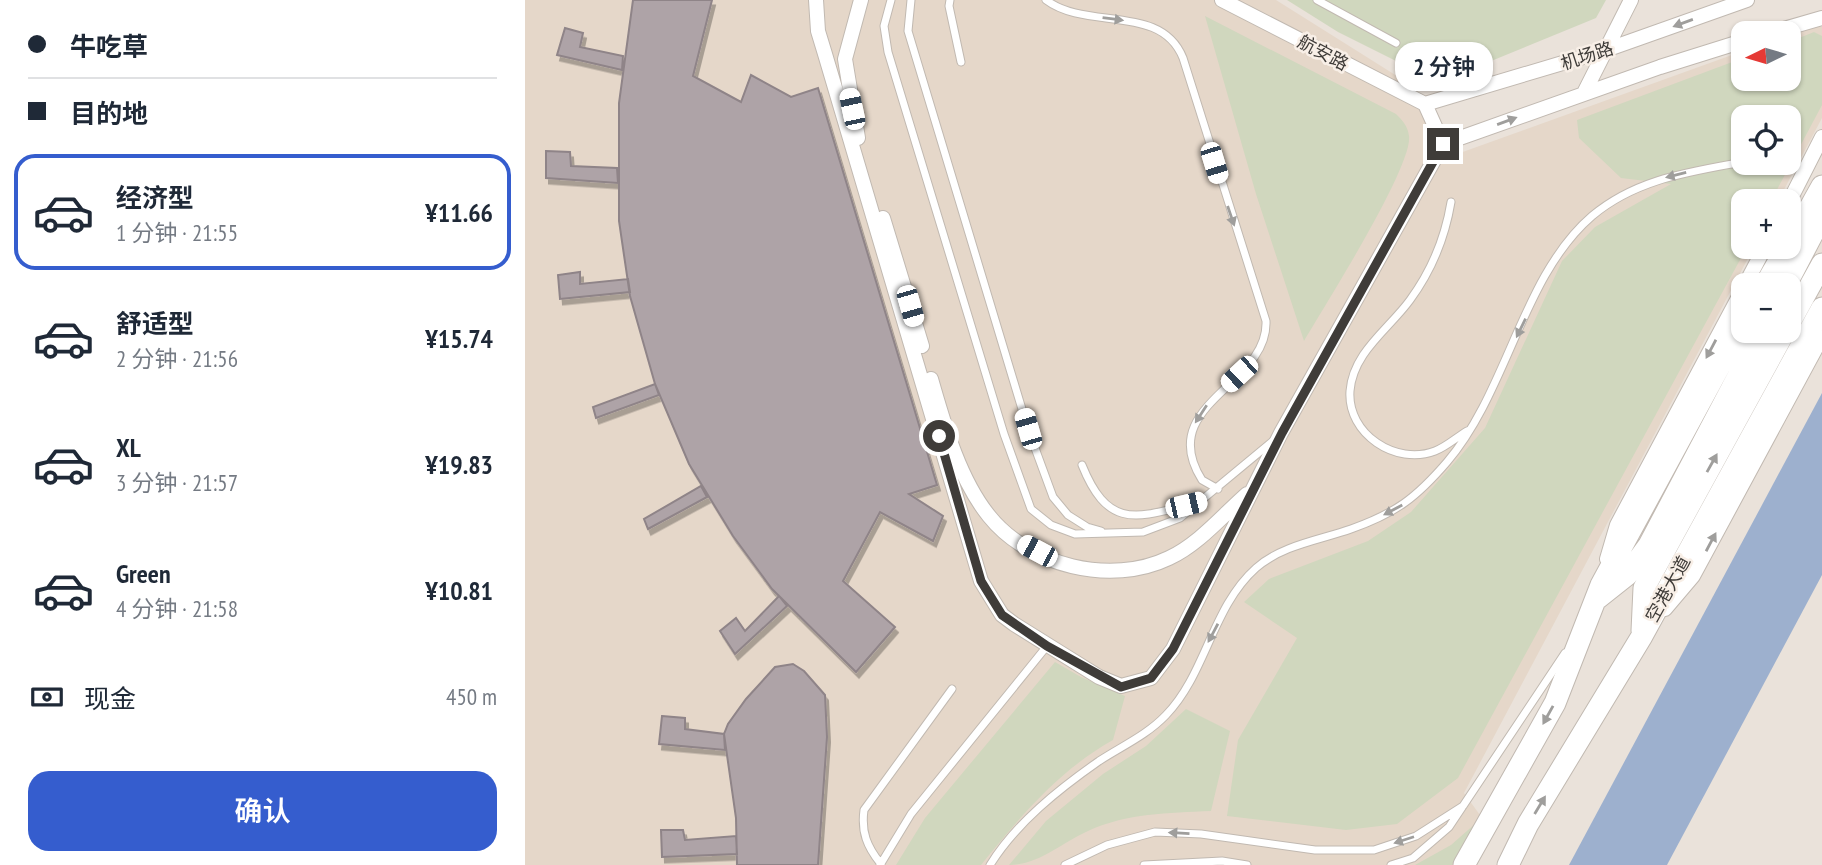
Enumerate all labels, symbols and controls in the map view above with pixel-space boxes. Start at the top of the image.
one-way arrow [1102,14,1124,25]
one-way arrow [1672,18,1693,29]
north arrow [1731,21,1801,91]
map controls [1731,21,1801,343]
text: 牛吃草 [70,30,148,63]
street label: 航安路 [1294,30,1352,75]
street label: 机场路 [1558,36,1616,75]
callout: 2 分钟 [1394,43,1492,92]
text: 2 分钟 [1413,52,1475,81]
car [838,86,867,132]
text: 目的地 [70,97,148,130]
button: locate [1731,105,1801,175]
one-way arrow [1497,115,1518,126]
route end [1427,128,1459,160]
car [1198,140,1231,186]
one-way arrow [1665,170,1687,181]
icon: car [32,181,95,244]
text: 经济型 [116,181,194,214]
button: + [1731,189,1801,259]
text: ¥11.66 [425,196,493,229]
one-way arrow [1226,206,1237,227]
text: 1 分钟 · 21:55 [116,218,238,247]
button: − [1731,273,1801,343]
car [895,283,926,329]
icon: car [32,307,95,370]
text: 舒适型 [116,307,194,340]
one-way arrow [1516,318,1527,338]
text: ¥15.74 [425,322,493,355]
one-way arrow [1706,339,1717,359]
text: 2 分钟 · 21:56 [116,344,238,373]
car [1217,352,1262,396]
one-way arrow [1195,404,1208,424]
car [1013,406,1044,452]
route start [923,420,955,452]
text: XL [116,431,141,464]
icon: car [32,433,95,496]
text: ¥19.83 [425,448,493,481]
one-way arrow [1706,453,1718,473]
text: 3 分钟 · 21:57 [116,468,238,497]
car [1164,490,1209,520]
one-way arrow [1382,504,1402,516]
car [1014,532,1061,570]
one-way arrow [1705,533,1717,552]
street label: 空港大道 [1640,552,1695,626]
text: Green [116,557,171,590]
icon: car [32,559,95,622]
text: ¥10.81 [425,574,493,607]
text: 4 分钟 · 21:58 [116,594,238,623]
one-way arrow [1208,623,1219,643]
icon: cash [28,678,66,716]
text: 现金 [84,682,136,715]
text: 450 m [446,682,497,711]
one-way arrow [1542,705,1554,725]
button: 确认 [28,771,497,851]
one-way arrow [1533,795,1546,814]
one-way arrow [1168,827,1190,838]
one-way arrow [1393,835,1414,846]

